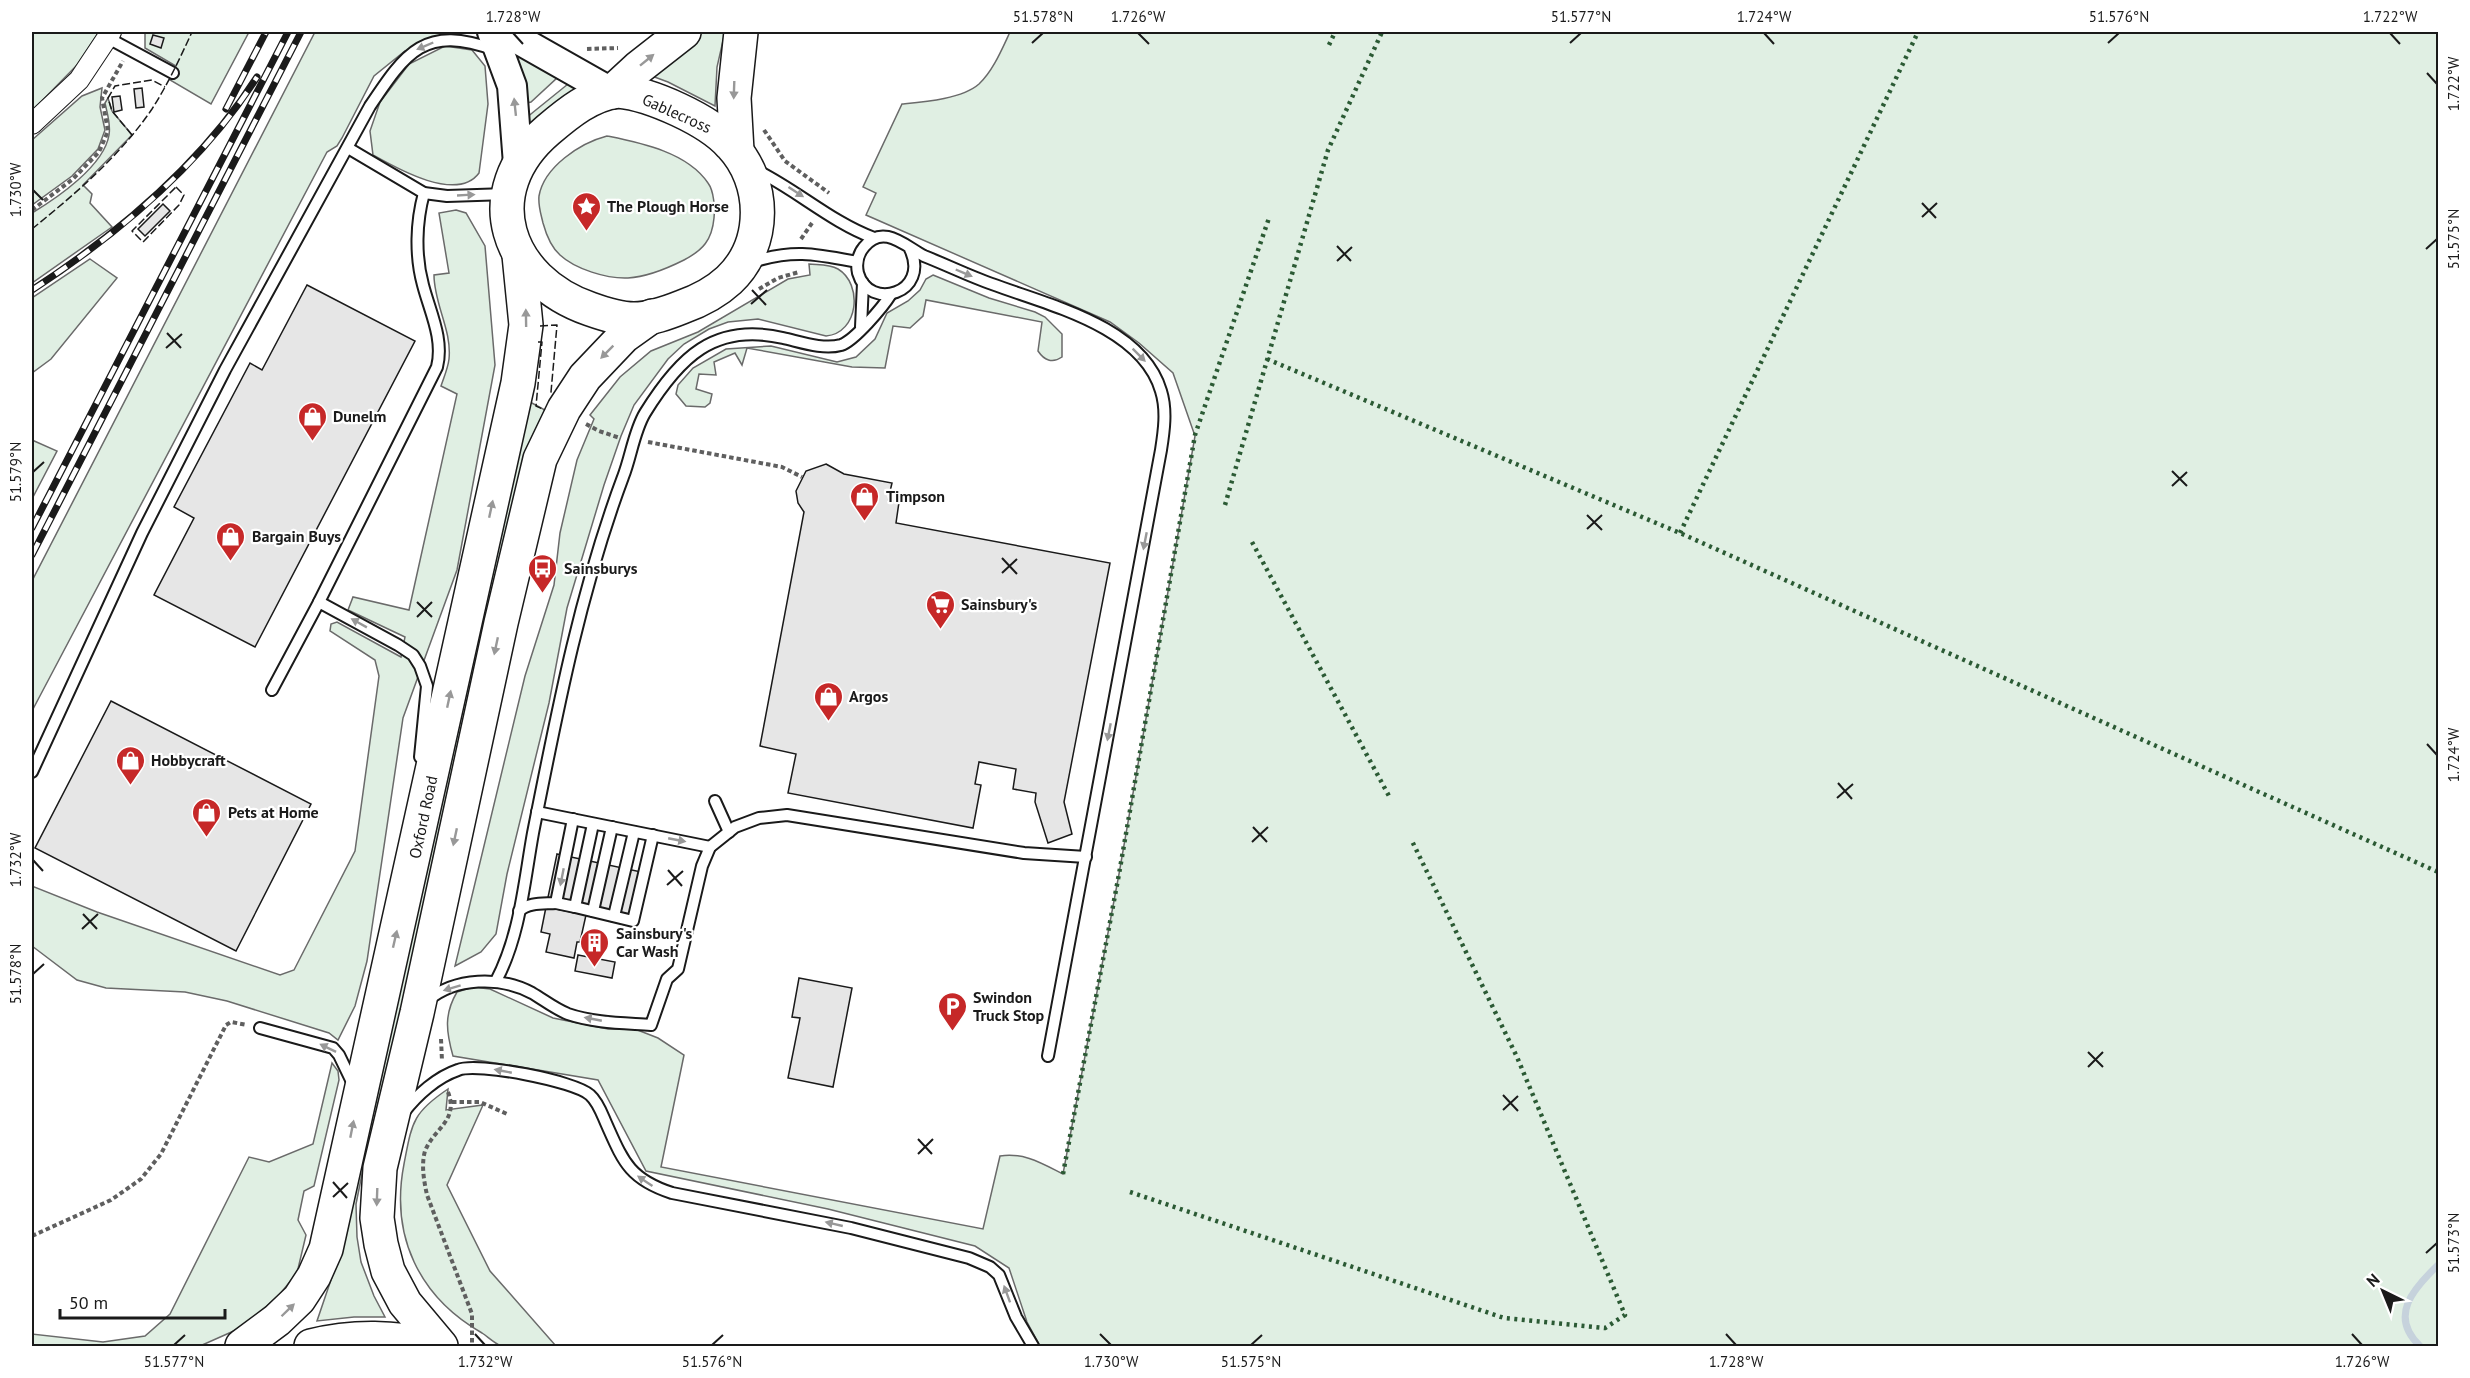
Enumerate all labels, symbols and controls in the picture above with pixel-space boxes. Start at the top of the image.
text: 1.728°W [486,7,541,26]
text: 51.578°N [1013,7,1073,26]
text: 1.726°W [1111,7,1166,26]
text: 51.577°N [1551,7,1611,26]
text: 1.724°W [1737,7,1792,26]
text: 51.576°N [2089,7,2149,26]
text: 1.722°W [2363,7,2418,26]
one-way arrow [416,41,434,51]
one-way arrow [640,55,655,67]
text: 1.722°W [2444,56,2463,111]
one-way arrow [730,80,739,99]
street label: Gablecross [639,89,715,137]
one-way arrow [510,98,520,117]
text: 1.730°W [6,162,25,217]
one-way arrow [788,187,804,198]
place icon: The Plough Horse [570,190,602,232]
one-way arrow [456,191,475,200]
place label: The Plough Horse [607,196,729,216]
text: 51.575°N [2444,209,2463,269]
one-way arrow [955,268,972,277]
one-way arrow [521,308,531,327]
one-way arrow [600,345,614,359]
one-way arrow [1131,348,1146,362]
shop icon: Dunelm [296,400,328,442]
place label: Dunelm [333,406,387,426]
text: 51.579°N [6,442,25,502]
shop icon: Timpson [849,480,881,522]
place label: Timpson [886,486,945,506]
one-way arrow [487,499,496,518]
shop icon: Bargain Buys [215,520,247,562]
place label: Bargain Buys [252,526,341,546]
one-way arrow [1140,531,1149,550]
bus stop icon: Sainsburys [527,552,559,594]
place label: Sainsburys [564,558,638,578]
supermarket icon: Sainsbury's [924,588,956,630]
place label: Sainsbury's [961,594,1038,614]
one-way arrow [350,618,367,628]
one-way arrow [490,637,500,655]
shop icon: Argos [812,680,844,722]
place label: Argos [849,686,888,706]
one-way arrow [444,690,454,709]
one-way arrow [1104,723,1113,742]
text: 1.724°W [2444,727,2463,782]
shop icon: Hobbycraft [114,744,146,786]
place label: Hobbycraft [151,750,226,770]
street label: Oxford Road [404,774,442,860]
shop icon: Pets at Home [191,796,223,838]
place label: Pets at Home [228,802,319,822]
one-way arrow [450,827,459,846]
text: 1.732°W [6,832,25,887]
one-way arrow [668,836,687,845]
one-way arrow [557,868,566,887]
place label: Sainsbury's Car Wash [616,923,693,961]
building icon: Sainsbury's Car Wash [579,926,611,968]
one-way arrow [390,930,400,948]
text: 51.578°N [6,944,25,1004]
one-way arrow [443,983,461,993]
place label: Swindon Truck Stop [973,987,1045,1025]
parking icon: Swindon Truck Stop [936,990,968,1032]
one-way arrow [583,1014,602,1023]
one-way arrow [318,1043,336,1053]
one-way arrow [493,1066,512,1075]
one-way arrow [348,1120,357,1139]
one-way arrow [637,1176,653,1187]
one-way arrow [373,1188,382,1207]
text: 51.573°N [2444,1213,2463,1273]
one-way arrow [825,1219,843,1229]
north arrow [2353,1261,2413,1321]
text: N [2362,1269,2383,1291]
scale bar [60,1282,225,1320]
one-way arrow [1002,1285,1012,1303]
text: 50 m [69,1291,108,1314]
one-way arrow [280,1303,294,1317]
text: 51.577°N [144,1352,204,1371]
text: 1.732°W [458,1352,513,1371]
text: 51.576°N [682,1352,742,1371]
text: 1.730°W [1084,1352,1139,1371]
text: 51.575°N [1221,1352,1281,1371]
text: 1.728°W [1709,1352,1764,1371]
text: 1.726°W [2335,1352,2390,1371]

